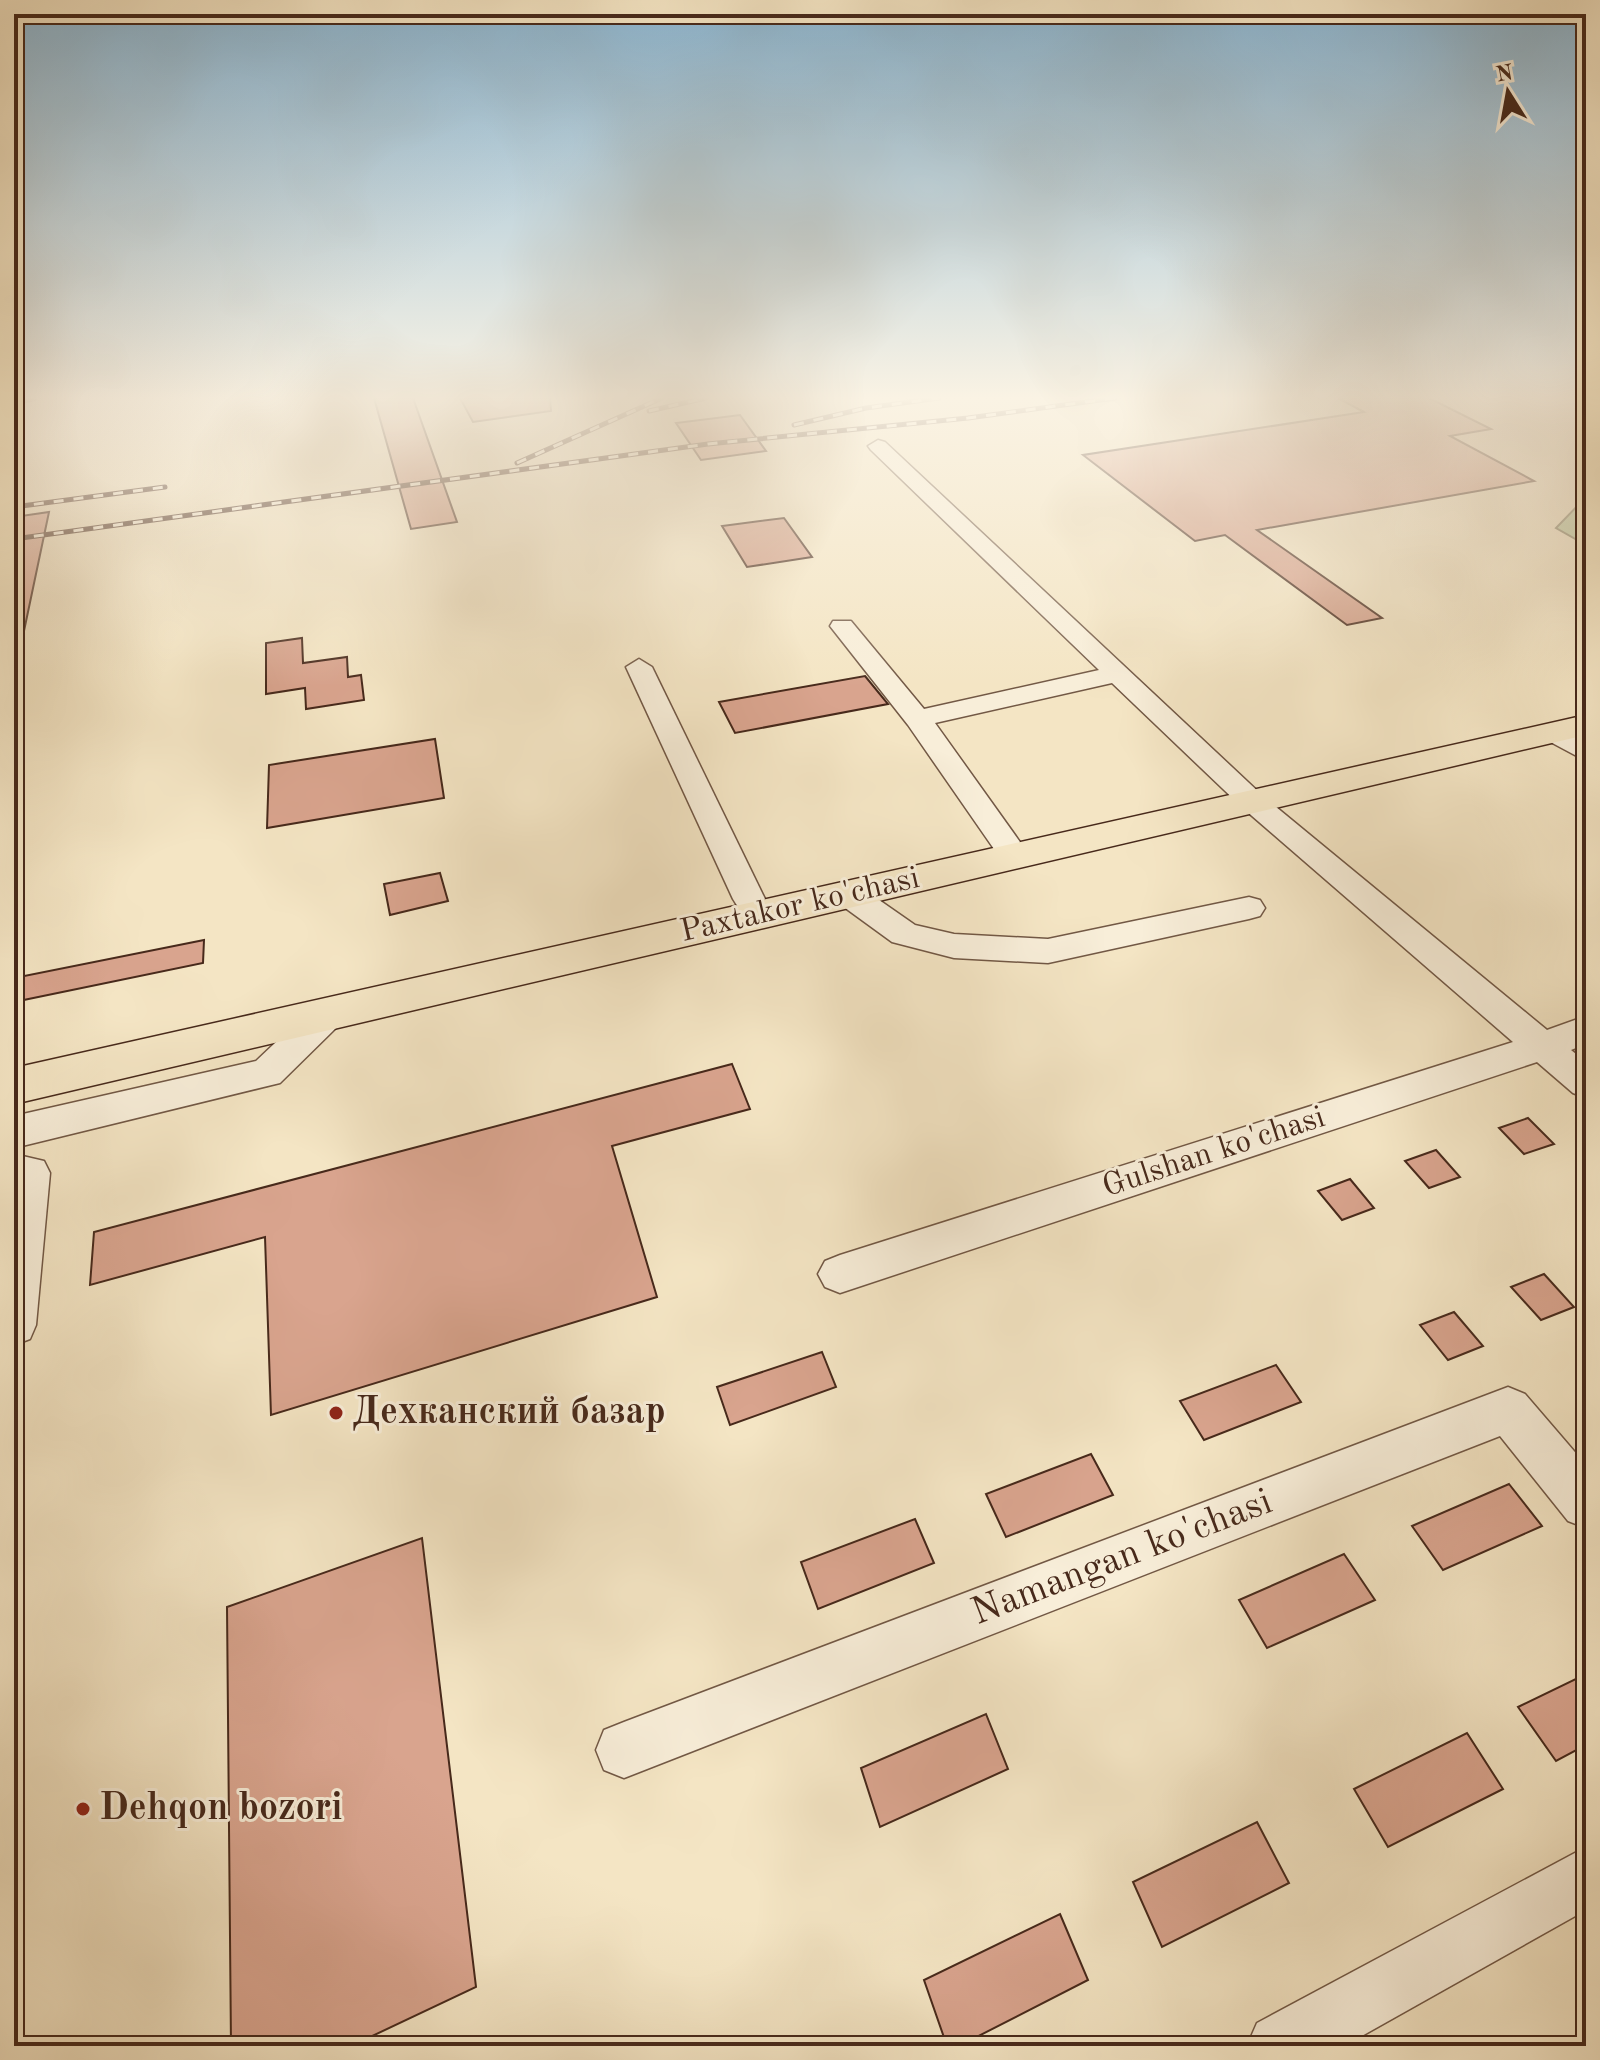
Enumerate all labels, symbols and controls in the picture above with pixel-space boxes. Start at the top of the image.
north arrow [1468,52,1548,132]
text: N [1494,62,1515,87]
street label: Paxtakor ko'chasi [677,863,923,949]
street label: Gulshan ko'chasi [1099,1102,1329,1204]
place label: Дехканский базар [352,1394,666,1432]
marker: Дехканский базар [327,1404,345,1422]
street label: Namangan ko'chasi [967,1483,1277,1633]
place label: Dehqon bozori [99,1790,343,1828]
marker: Dehqon bozori [74,1800,92,1818]

